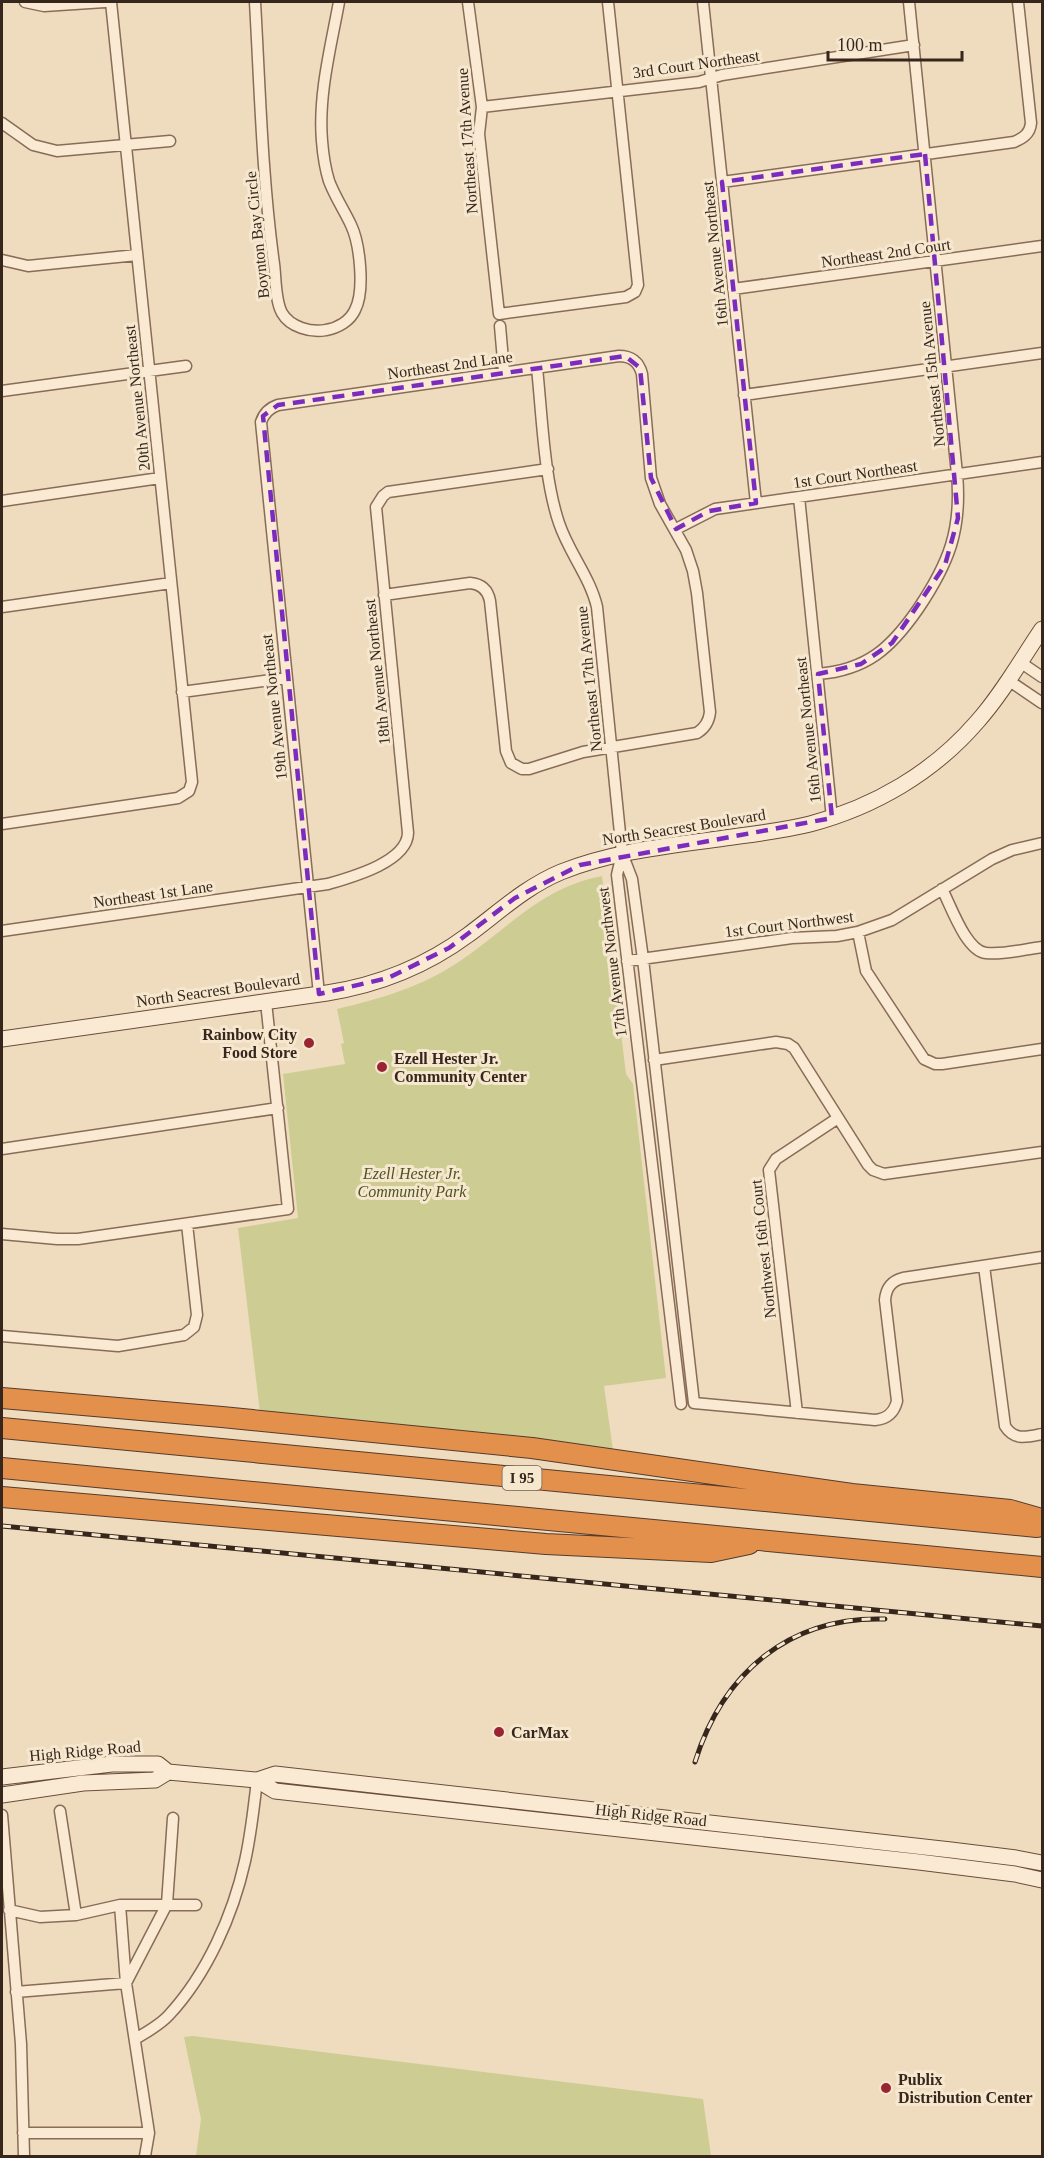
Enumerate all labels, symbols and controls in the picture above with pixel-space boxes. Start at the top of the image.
scale bar [828,24,962,62]
text: 100 m [837,35,883,55]
street label: 3rd Court Northeast [631,47,761,81]
street label: Northeast 17th Avenue [453,67,481,215]
street label: Boynton Bay Circle [242,170,273,300]
street label: 16th Avenue Northeast [699,180,731,328]
street label: Northeast 2nd Court [820,235,952,271]
street label: Northeast 15th Avenue [916,300,948,448]
street label: 20th Avenue Northeast [121,324,153,472]
street label: Northeast 2nd Lane [386,348,514,382]
street label: 1st Court Northeast [792,457,919,491]
street label: 18th Avenue Northeast [361,598,393,746]
street label: Northeast 17th Avenue [573,605,605,753]
street label: 19th Avenue Northeast [258,633,290,781]
street label: 16th Avenue Northeast [792,656,824,804]
street label: North Seacrest Boulevard [601,806,767,848]
street label: Northeast 1st Lane [92,877,214,911]
street label: 17th Avenue Northwest [594,886,630,1038]
street label: 1st Court Northwest [724,908,855,940]
street label: North Seacrest Boulevard [135,970,301,1010]
place label: Rainbow City Food Store [202,1026,297,1061]
marker: Rainbow City Food Store [302,1036,316,1050]
place label: Ezell Hester Jr. Community Center [394,1050,527,1086]
marker: Ezell Hester Jr. Community Center [375,1060,389,1074]
park label: Ezell Hester Jr. Community Park [358,1165,467,1201]
street label: Northwest 16th Court [747,1178,779,1319]
road number: I 95 [502,1466,542,1490]
place label: CarMax [511,1724,569,1741]
marker: CarMax [492,1725,506,1739]
street label: High Ridge Road [28,1738,142,1765]
street label: High Ridge Road [594,1801,708,1830]
place label: Publix Distribution Center [898,2071,1033,2106]
marker: Publix Distribution Center [879,2081,893,2095]

